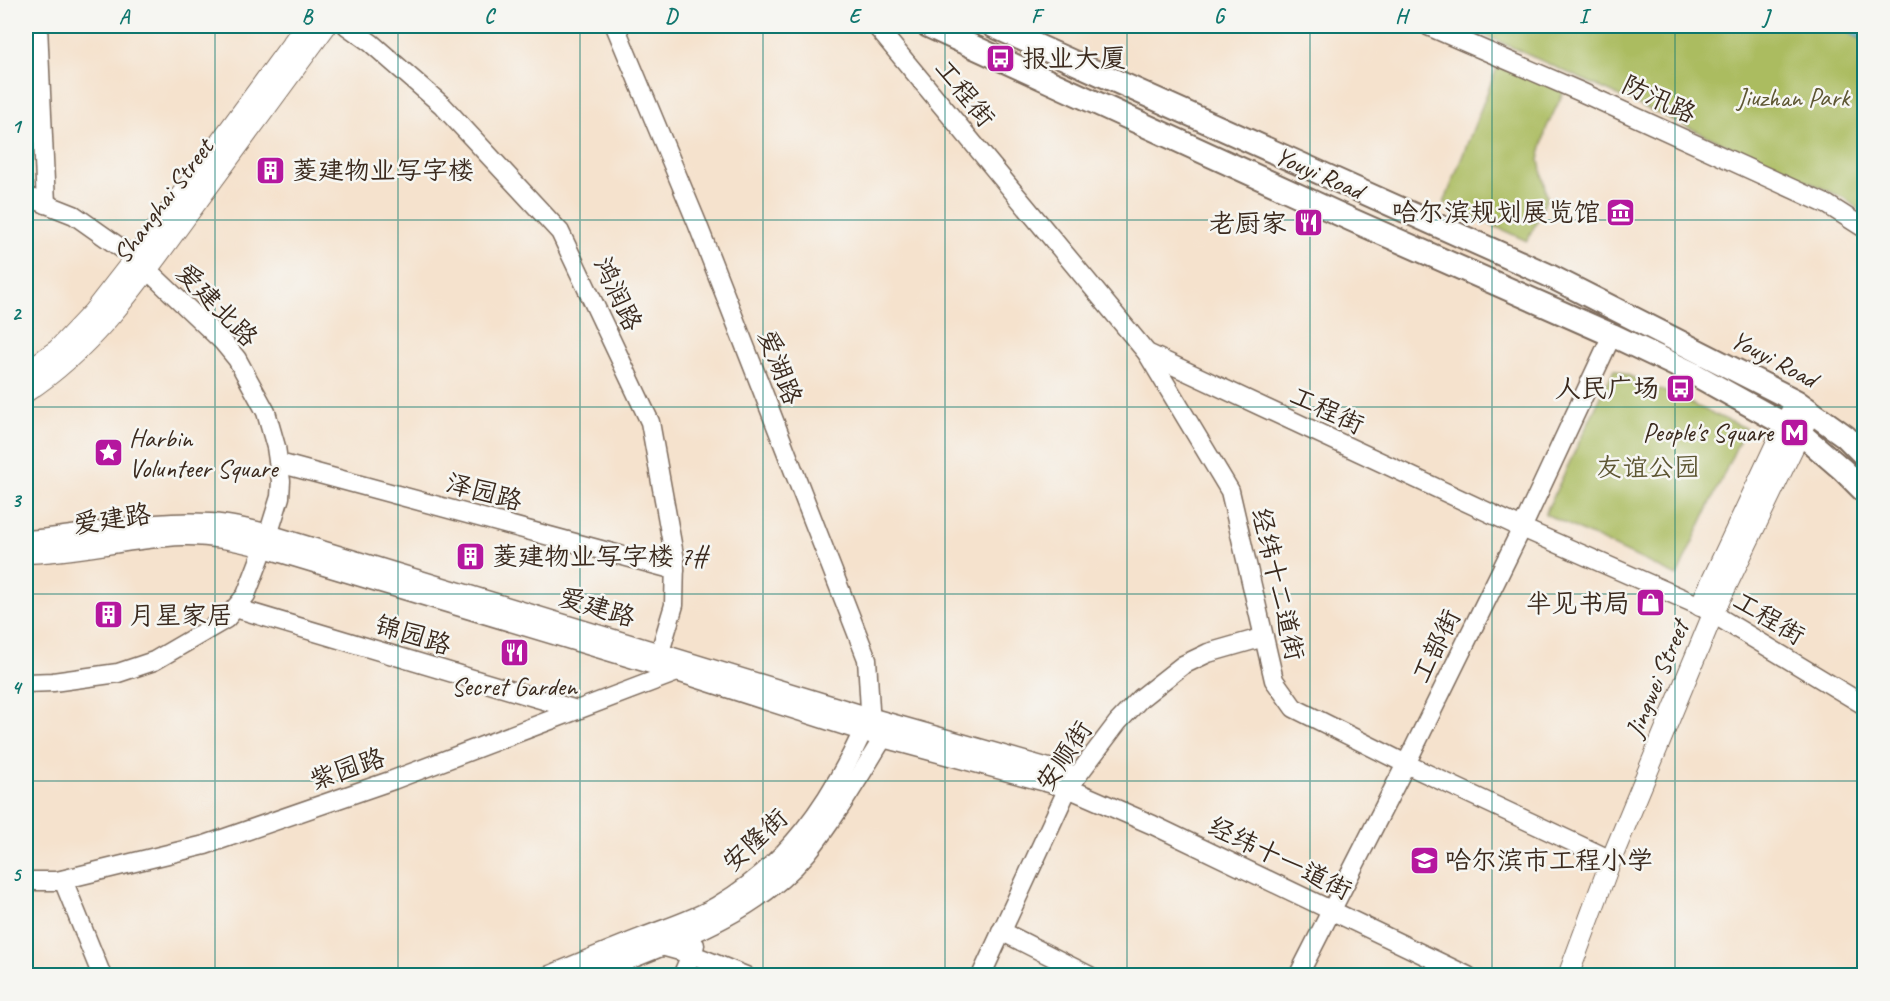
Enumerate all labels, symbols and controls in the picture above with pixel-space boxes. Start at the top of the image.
text: A [119,4,131,29]
text: B [302,4,314,29]
text: C [484,4,496,29]
text: D [665,4,679,29]
text: E [849,4,863,29]
text: F [1031,4,1045,29]
text: G [1214,4,1227,29]
text: H [1395,4,1410,29]
text: I [1579,4,1592,29]
text: J [1761,4,1773,29]
bus stop icon: 报业大厦 [985,42,1017,74]
place label: 报业大厦 [1022,42,1126,75]
street label: 工程街 [928,52,1002,134]
street label: 防汛路 [1617,68,1701,130]
park label: Jiuzhan Park [1735,81,1851,114]
text: 1 [12,114,23,139]
street label: Shanghai Street [106,130,222,270]
street label: Youyi Road [1270,139,1372,209]
building icon: 菱建物业写字楼 [255,154,287,186]
place label: 菱建物业写字楼 [292,154,474,187]
place label: 哈尔滨规划展览馆 [1392,196,1600,229]
museum icon: 哈尔滨规划展览馆 [1605,196,1637,228]
place label: 老厨家 [1209,207,1287,240]
restaurant icon: 老厨家 [1292,207,1324,239]
street label: 鸿润路 [587,252,649,336]
street label: 爱建北路 [169,256,265,354]
text: 2 [12,301,23,326]
street label: Youyi Road [1725,323,1826,397]
street label: 爱湖路 [751,325,809,409]
place label: 人民广场 [1555,372,1659,405]
bus stop icon: 人民广场 [1664,372,1696,404]
street label: 工程街 [1285,379,1369,441]
place label: People's Square [1643,416,1775,449]
metro station icon: People's Square [1778,416,1810,448]
place label: Harbin Volunteer Square [129,422,280,485]
place icon: Harbin Volunteer Square [92,437,124,469]
park label: 友谊公园 [1596,451,1700,484]
street label: 泽园路 [442,466,526,518]
text: 3 [12,488,23,513]
street label: 爱建路 [71,497,153,541]
street label: 经纬十二道街 [1244,504,1312,664]
building icon: 菱建物业写字楼 7# [455,540,487,572]
place label: 菱建物业写字楼 7# [492,540,710,573]
street label: 爱建路 [555,580,639,634]
street label: 工程街 [1727,584,1811,652]
place label: 半见书局 [1526,587,1630,620]
shop icon: 半见书局 [1635,587,1667,619]
building icon: 月星家居 [92,599,124,631]
place label: 月星家居 [129,599,233,632]
street label: 工部街 [1404,604,1468,688]
street label: 锦园路 [371,608,455,662]
street label: Jingwei Street [1617,613,1698,744]
restaurant icon: Secret Garden [498,636,530,668]
place label: Secret Garden [451,670,578,703]
text: 4 [12,675,24,700]
street label: 安顺街 [1029,714,1099,798]
street label: 紫园路 [305,741,389,797]
street label: 安隆街 [715,801,795,879]
street label: 经纬十一道街 [1203,809,1357,907]
school or university icon: 哈尔滨市工程小学 [1408,844,1440,876]
place label: 哈尔滨市工程小学 [1445,844,1653,877]
text: 5 [12,862,23,887]

